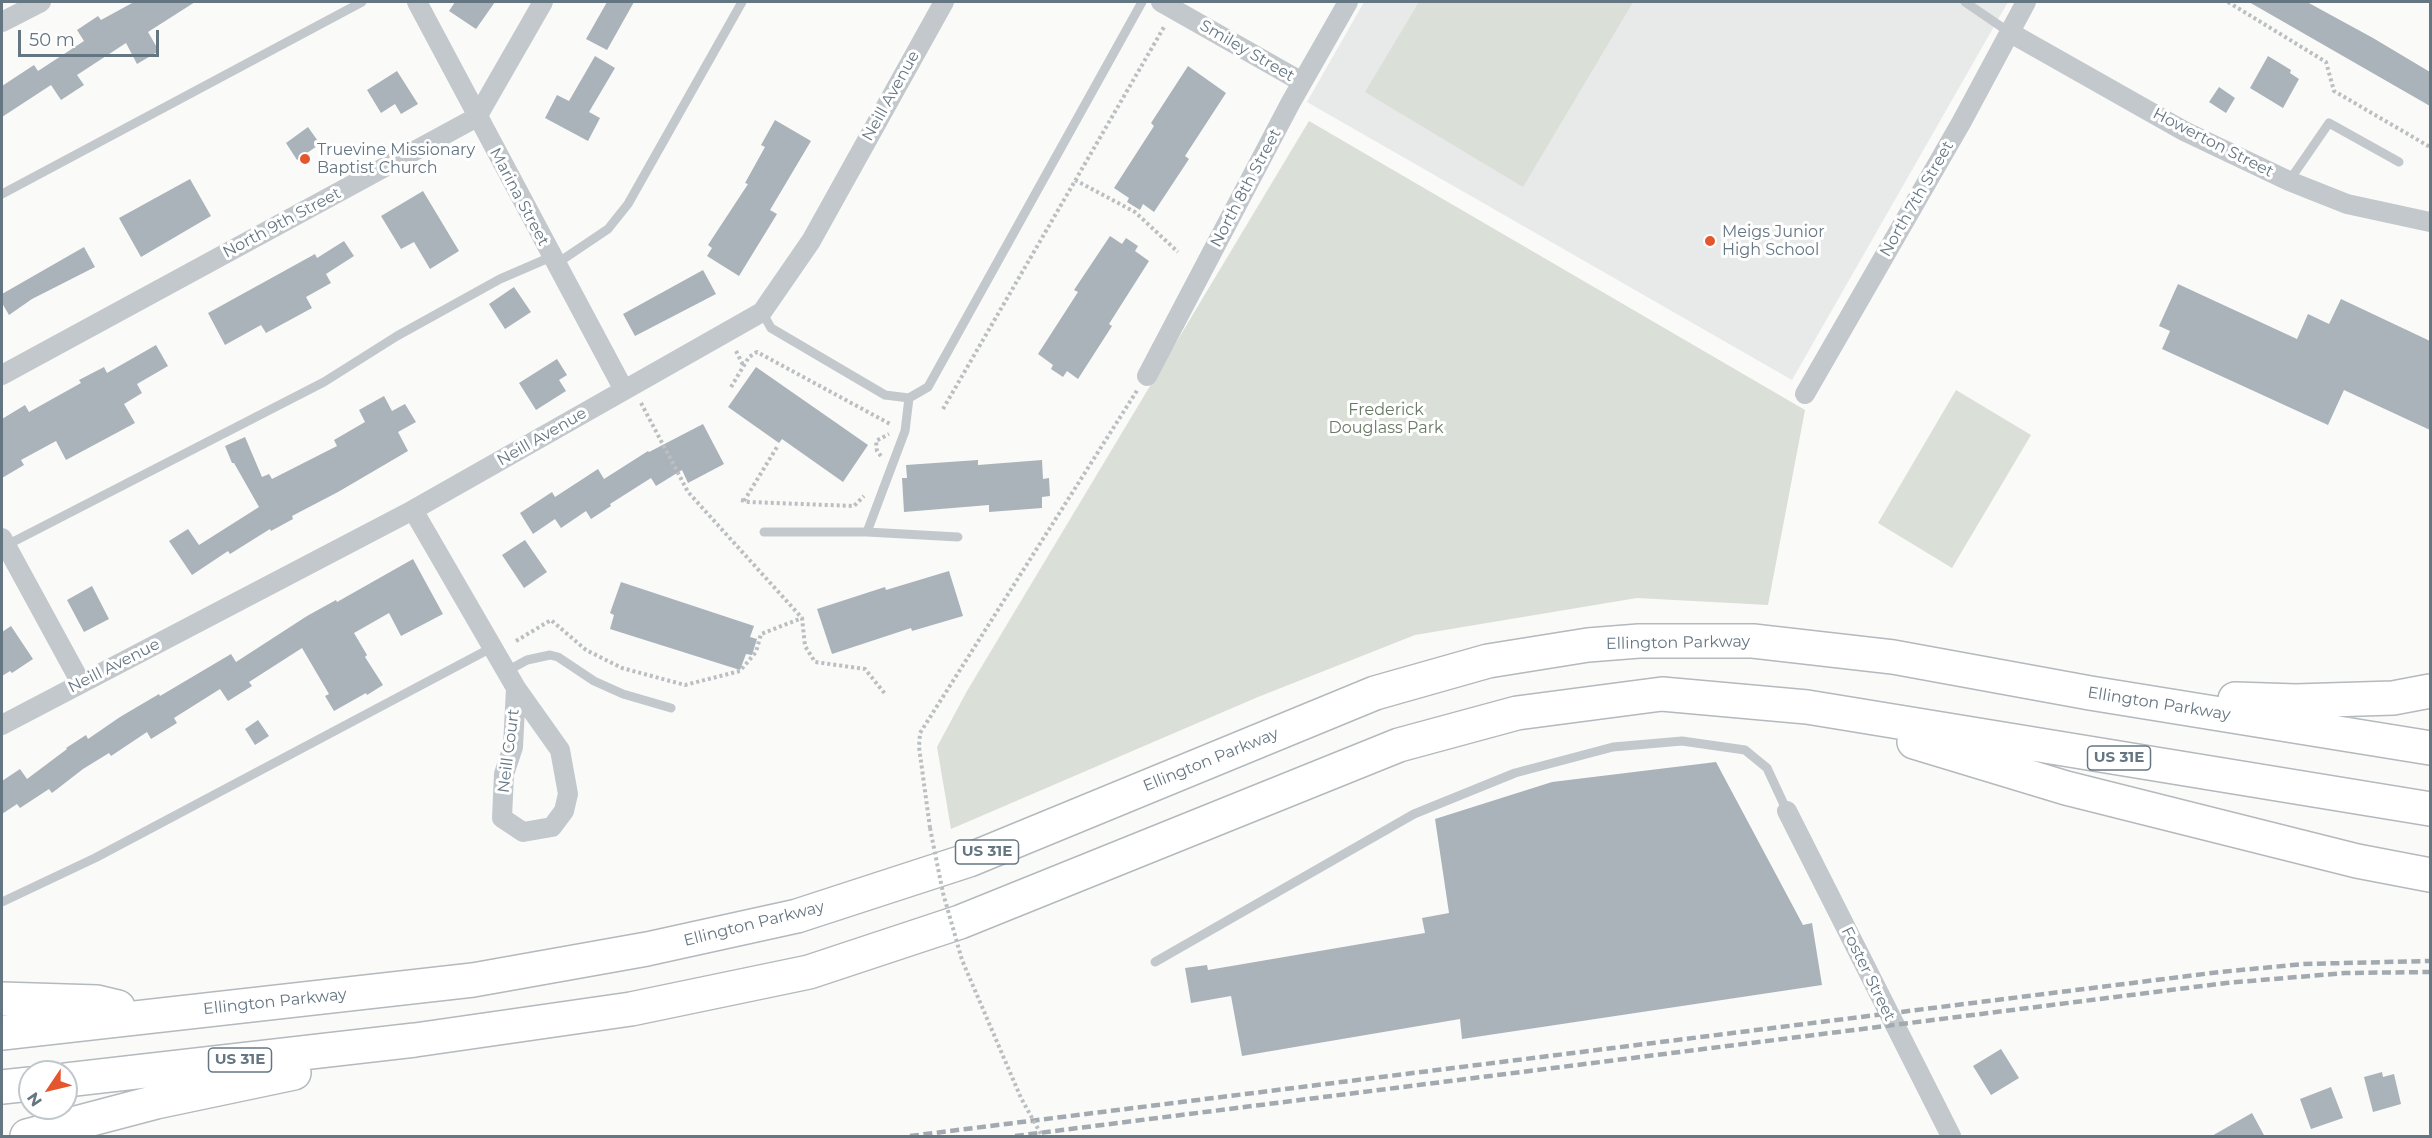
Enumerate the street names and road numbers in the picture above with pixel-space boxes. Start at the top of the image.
street label: Smiley Street [1196,16,1298,86]
street label: Neill Avenue [858,48,924,144]
street label: Howerton Street [2150,104,2276,182]
street label: North 8th Street [1207,126,1285,250]
street label: North 7th Street [1876,138,1958,260]
street label: Marina Street [485,145,553,249]
street label: North 9th Street [220,184,344,262]
street label: Neill Avenue [494,404,590,470]
street label: Ellington Parkway [1606,632,1750,654]
street label: Neill Avenue [65,635,163,697]
street label: Ellington Parkway [2086,683,2232,725]
street label: Neill Court [494,708,524,794]
street label: Ellington Parkway [1141,724,1281,796]
road number: US 31E [2088,746,2150,770]
road number: US 31E [956,840,1018,864]
street label: Ellington Parkway [682,897,826,951]
street label: Foster Street [1837,924,1899,1024]
street label: Ellington Parkway [202,985,348,1019]
road number: US 31E [208,1048,272,1072]

